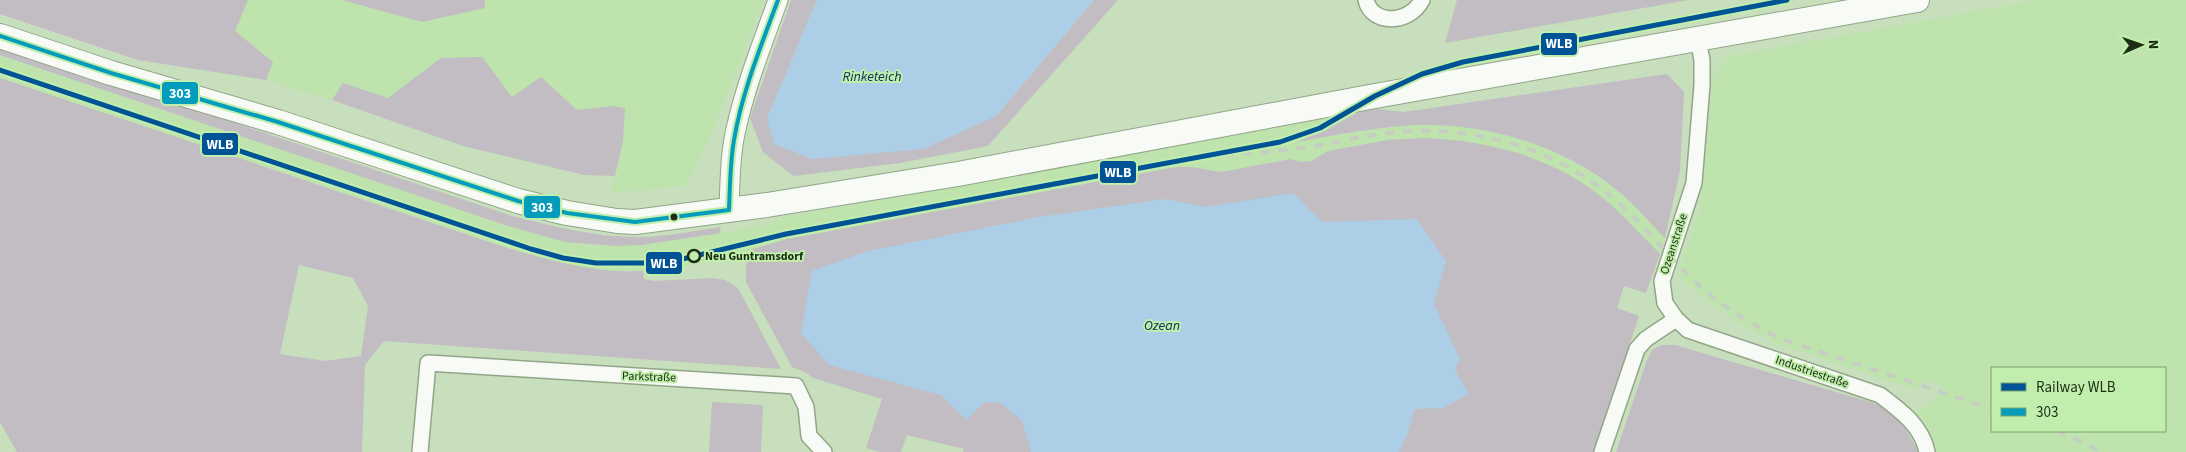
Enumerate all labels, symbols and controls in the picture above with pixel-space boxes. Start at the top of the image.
north arrow [2116,20,2166,70]
line badge: WLB [1540,32,1578,56]
text: WLB [1545,34,1573,54]
text: N [2143,40,2163,50]
water label: Rinketeich [842,67,902,87]
line badge: 303 [161,81,199,105]
text: 303 [169,84,191,104]
line badge: WLB [201,132,239,156]
text: WLB [206,135,234,155]
line badge: WLB [1099,160,1137,184]
text: WLB [1104,163,1132,183]
line badge: 303 [523,195,561,219]
text: 303 [531,198,553,218]
street label: Ozeanstraße [1656,211,1692,277]
unlabelled marker [669,212,679,222]
place label: Neu Guntramsdorf [705,248,804,265]
marker: Neu Guntramsdorf [687,249,701,263]
line badge: WLB [645,251,683,275]
text: WLB [650,254,678,274]
water label: Ozean [1144,316,1180,336]
street label: Industriestraße [1773,352,1851,392]
legend [1991,367,2166,432]
street label: Parkstraße [622,368,676,386]
text: Railway WLB [2036,377,2116,398]
text: 303 [2036,402,2058,423]

